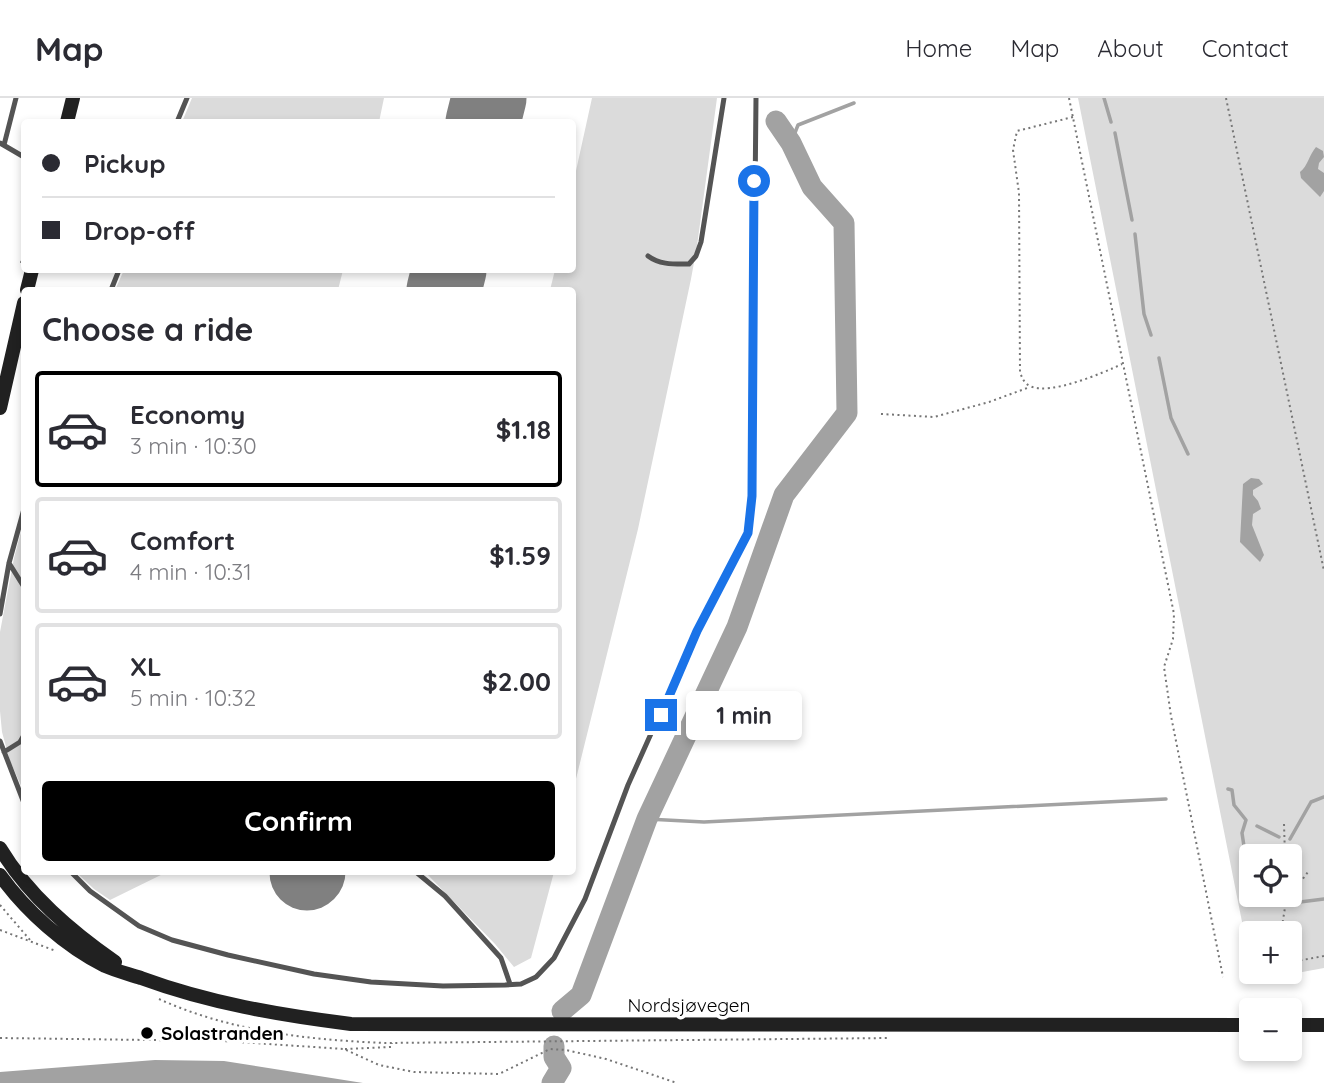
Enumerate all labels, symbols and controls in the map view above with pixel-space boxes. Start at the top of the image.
text: Map [35,28,103,69]
text: Home [905,33,972,63]
text: Map [1010,33,1059,63]
text: About [1097,33,1164,63]
text: Contact [1202,33,1289,63]
text: Pickup [84,147,166,180]
route start [738,165,770,197]
text: Drop-off [84,214,195,247]
text: Choose a ride [42,309,254,349]
icon: car [46,398,109,461]
text: Economy [130,398,245,431]
text: $1.18 [496,413,551,446]
text: 3 min · 10:30 [130,431,257,460]
icon: car [46,524,109,587]
text: Comfort [130,524,235,557]
text: $1.59 [489,539,551,572]
text: 4 min · 10:31 [130,557,252,586]
icon: car [46,650,109,713]
text: XL [130,650,162,683]
text: $2.00 [482,665,551,698]
text: 5 min · 10:32 [130,683,256,712]
callout: 1 min [686,690,801,740]
route end [645,699,677,731]
text: 1 min [716,701,772,730]
button: Confirm [42,781,555,861]
map controls [1239,844,1302,1061]
button: locate [1239,844,1302,907]
button: + [1239,921,1302,984]
street label: Nordsjøvegen [628,993,750,1017]
button: − [1239,998,1302,1061]
place label: Solastranden [161,1021,284,1045]
marker: Solastranden [139,1025,155,1041]

